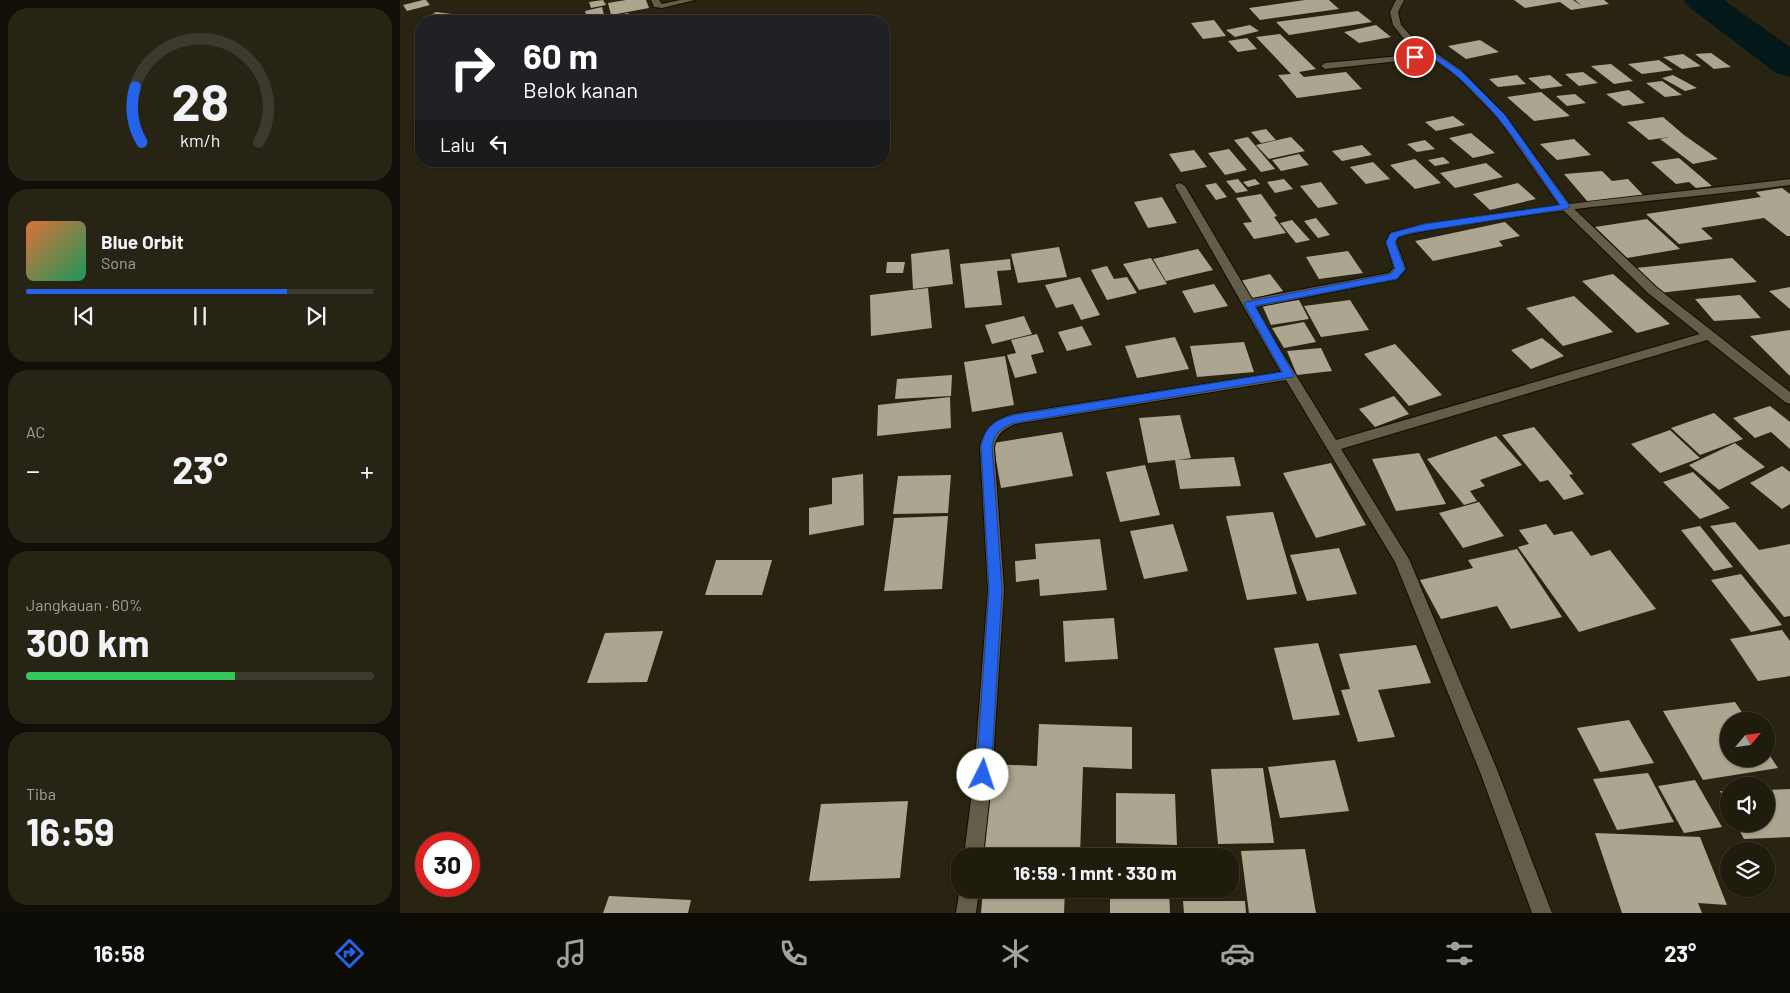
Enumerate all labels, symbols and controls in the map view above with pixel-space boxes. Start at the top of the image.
text: 60 m [523,34,598,76]
icon: right [440,35,505,100]
pin [1394,36,1436,78]
icon: arrive [1401,43,1429,71]
text: 28 [171,69,229,131]
text: Belok kanan [523,76,638,102]
text: km/h [180,129,220,151]
icon: left [485,130,513,158]
text: Lalu [440,133,475,156]
text: Blue Orbit [101,230,184,253]
text: Sona [101,253,136,272]
icon: previous [70,302,98,330]
icon: pause [186,302,214,330]
icon: next [302,302,330,330]
text: AC [26,422,45,441]
text: 23° [172,446,228,492]
text: − [26,453,40,487]
text: + [360,453,374,487]
text: Jangkauan · 60% [26,595,143,614]
text: 300 km [26,619,149,665]
north arrow [1720,712,1775,768]
map controls [1720,712,1775,897]
position arrow [956,748,1008,800]
button: sound [1720,777,1775,832]
text: Tiba [26,784,56,803]
text: 16:59 [26,808,114,854]
speed limit sign: 30 [415,832,480,897]
button: layers [1720,842,1775,897]
text: 16:59 · 1 mnt · 330 m [1013,861,1177,884]
icon: directions [332,936,367,971]
icon: music [554,936,589,971]
icon: phone [776,936,811,971]
icon: climate [998,936,1033,971]
icon: car [1220,936,1255,971]
icon: filters [1442,936,1477,971]
text: 16:58 [94,940,145,966]
text: 23° [1664,940,1696,966]

